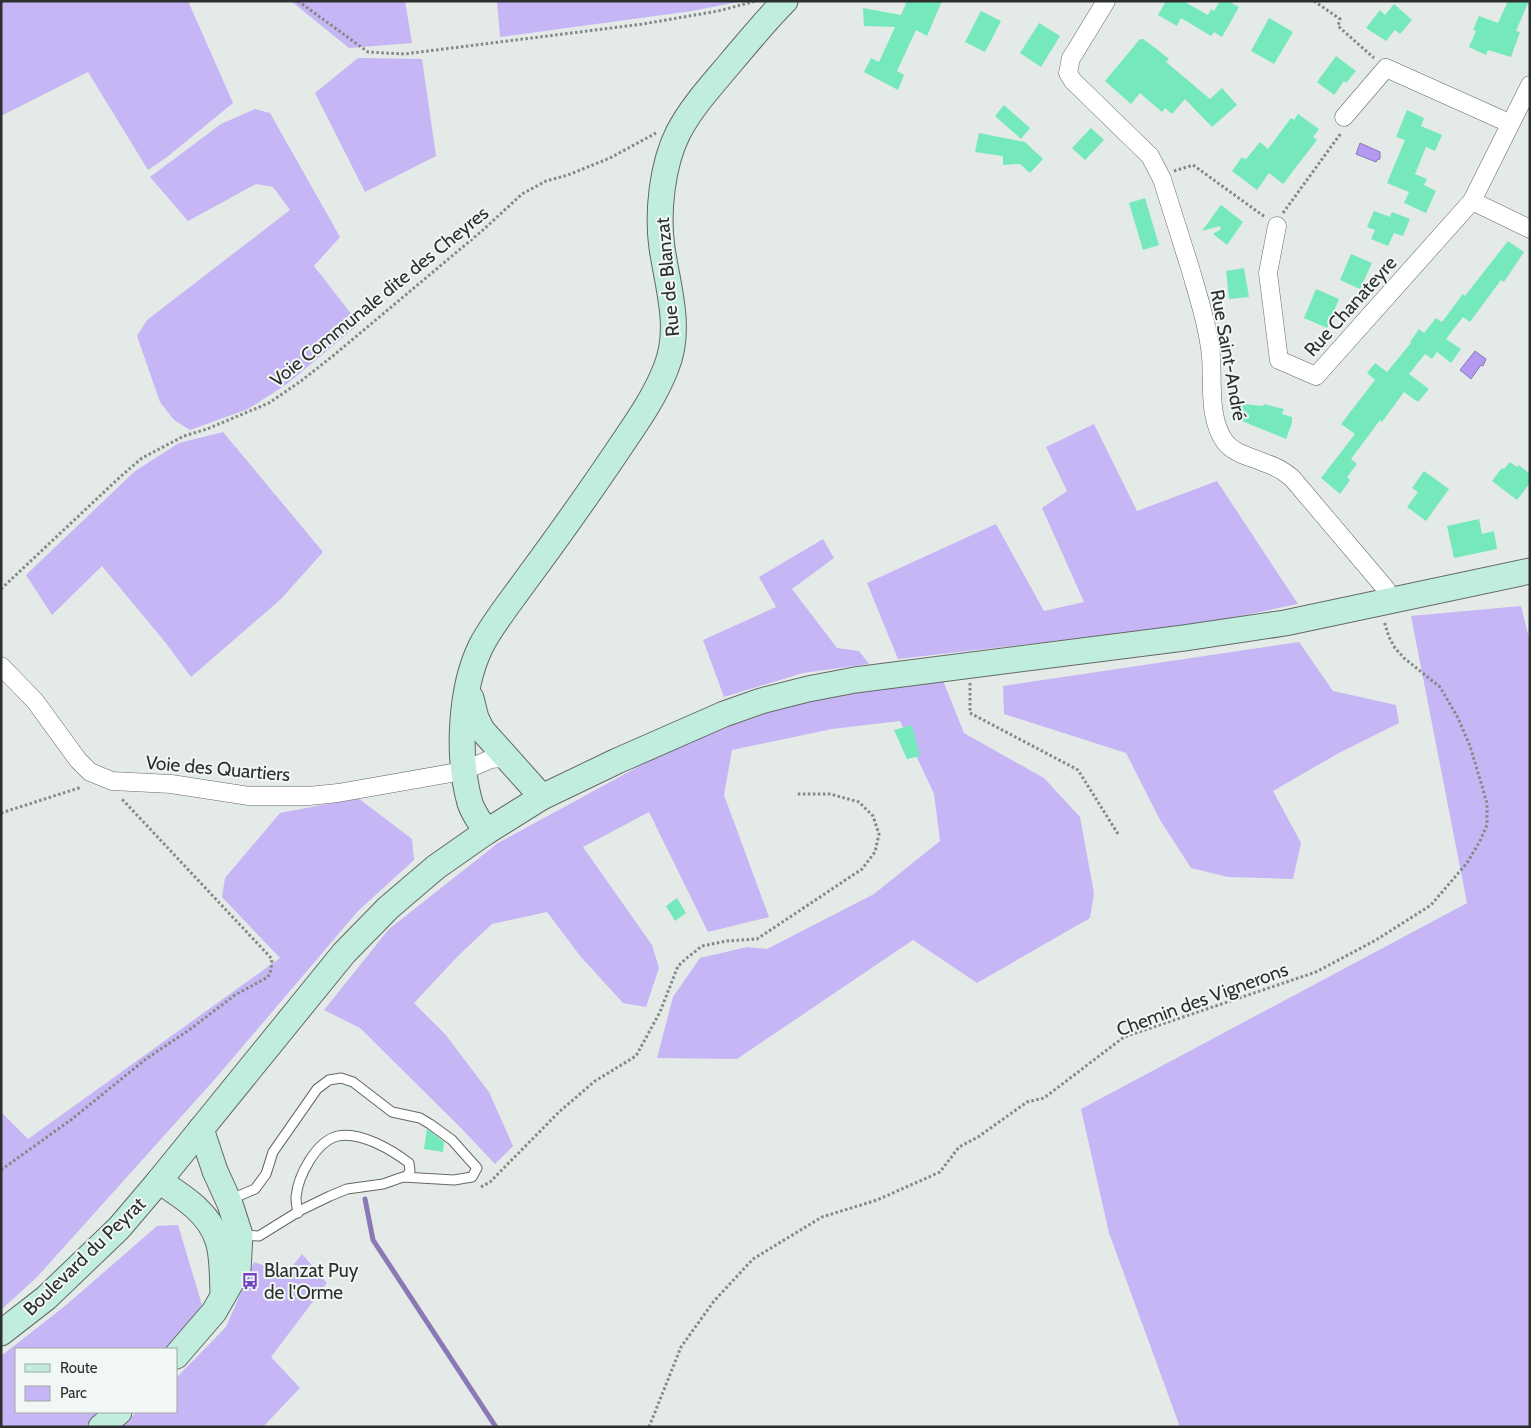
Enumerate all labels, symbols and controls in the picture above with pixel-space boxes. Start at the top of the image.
street label: Voie Communale dite des Cheyres [266,201,493,392]
street label: Rue de Blanzat [651,216,684,337]
street label: Rue Chanateyre [1299,251,1402,361]
street label: Rue Saint-André [1206,288,1251,423]
street label: Voie des Quartiers [145,751,291,786]
street label: Chemin des Vignerons [1113,958,1291,1041]
street label: Boulevard du Peyrat [19,1192,151,1320]
place label: Blanzat Puy de l'Orme [264,1259,359,1304]
bus stop icon: Blanzat Puy de l'Orme [240,1271,260,1291]
legend [15,1348,178,1413]
text: Route [60,1359,98,1377]
text: Parc [60,1384,87,1402]

